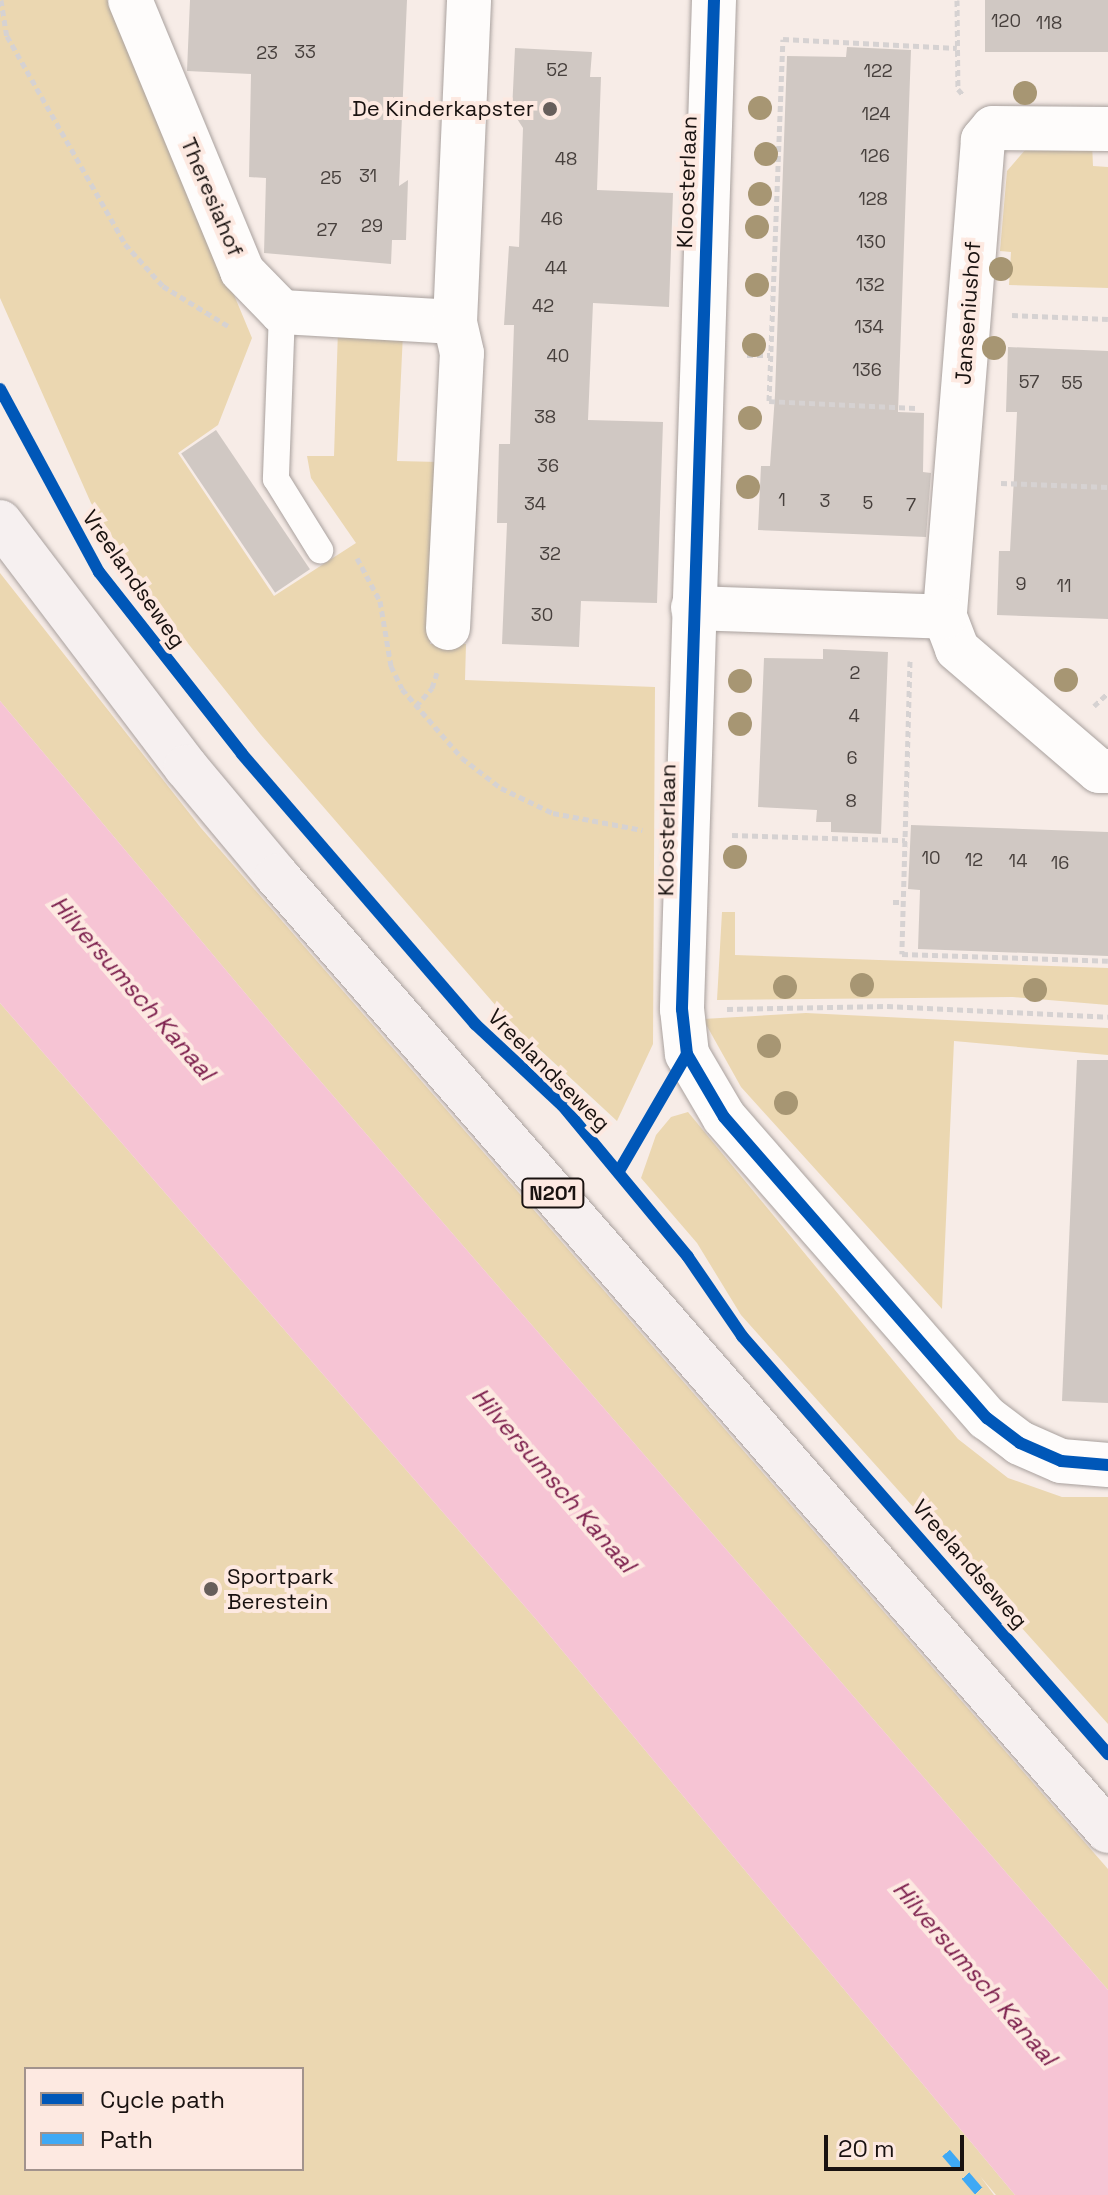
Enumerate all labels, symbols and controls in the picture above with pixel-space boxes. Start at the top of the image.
house number: 120 [991,10,1021,32]
house number: 118 [1036,12,1062,34]
house number: 33 [294,41,316,63]
house number: 23 [256,42,278,64]
house number: 52 [546,59,568,81]
house number: 122 [863,60,893,82]
place label: De Kinderkapster [352,96,534,122]
marker: De Kinderkapster [541,100,559,118]
house number: 124 [861,103,891,125]
street label: Kloosterlaan [671,115,703,249]
street label: Theresiahof [175,134,249,260]
house number: 126 [860,145,890,167]
house number: 48 [555,148,577,170]
house number: 31 [359,165,377,187]
house number: 25 [320,167,342,189]
house number: 128 [858,188,888,210]
house number: 46 [541,208,563,230]
house number: 29 [361,215,383,237]
house number: 27 [317,219,337,241]
house number: 130 [856,231,886,253]
street label: Janseniushof [950,240,986,386]
house number: 44 [545,257,567,279]
house number: 132 [855,274,885,296]
house number: 42 [532,295,554,317]
house number: 134 [854,316,884,338]
house number: 40 [547,345,569,367]
house number: 136 [852,359,882,381]
house number: 57 [1019,371,1039,393]
house number: 55 [1061,372,1083,394]
house number: 38 [534,406,556,428]
house number: 36 [537,455,559,477]
house number: 1 [778,489,786,511]
house number: 3 [820,490,830,512]
house number: 5 [863,492,873,514]
house number: 34 [524,493,546,515]
house number: 7 [906,494,916,516]
street label: Vreelandseweg [77,505,191,653]
house number: 32 [539,543,561,565]
house number: 9 [1015,573,1027,595]
house number: 11 [1056,575,1072,597]
house number: 30 [531,604,553,626]
house number: 2 [850,662,860,684]
house number: 4 [848,705,860,727]
house number: 6 [846,747,858,769]
street label: Kloosterlaan [653,763,681,897]
house number: 8 [845,790,857,812]
house number: 10 [921,847,941,869]
house number: 12 [965,849,983,871]
house number: 14 [1009,850,1027,872]
house number: 16 [1051,852,1069,874]
water label: Hilversumsch Kanaal [45,890,221,1086]
street label: Vreelandseweg [482,1003,616,1137]
road number: N201 [521,1177,585,1209]
water label: Hilversumsch Kanaal [466,1382,642,1578]
street label: Vreelandseweg [907,1494,1033,1634]
place label: Sportpark Berestein [227,1563,334,1614]
marker: Sportpark Berestein [202,1580,220,1598]
water label: Hilversumsch Kanaal [887,1875,1063,2071]
legend [24,2067,304,2171]
text: Cycle path [100,2084,225,2115]
scale bar [828,2119,968,2169]
text: Path [100,2124,153,2155]
text: 20 m [838,2133,895,2164]

